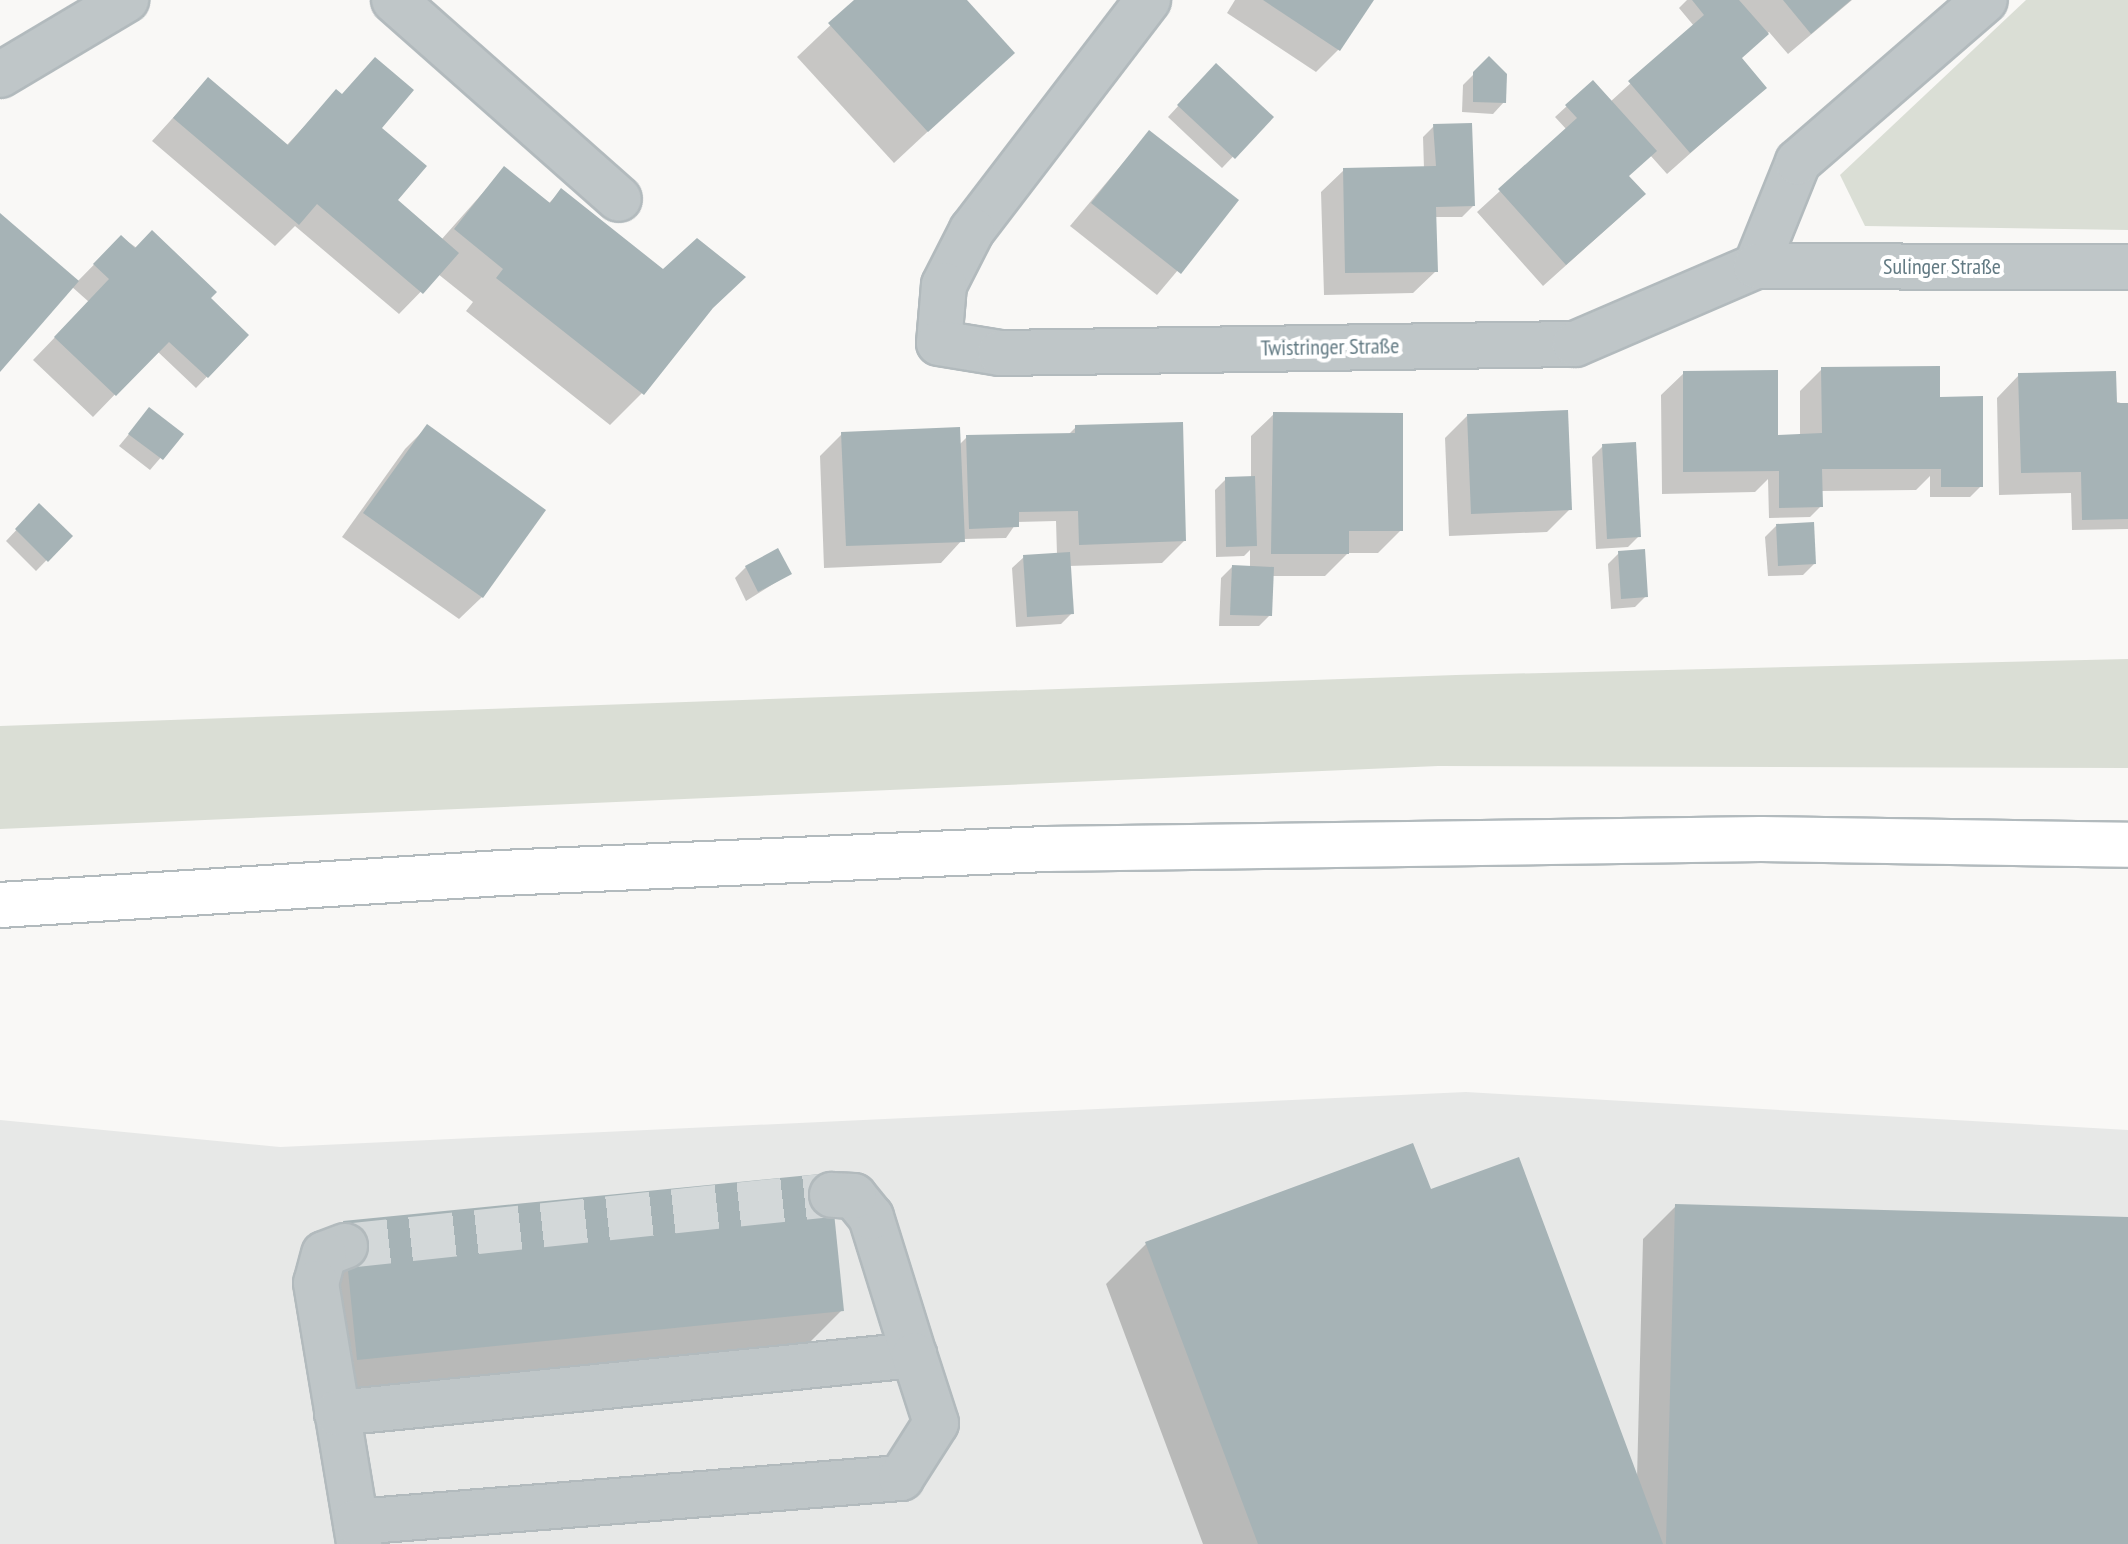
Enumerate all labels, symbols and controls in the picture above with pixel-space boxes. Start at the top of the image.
street label: Sulinger Straße [1883,254,2001,280]
street label: Twistringer Straße [1260,333,1400,361]

